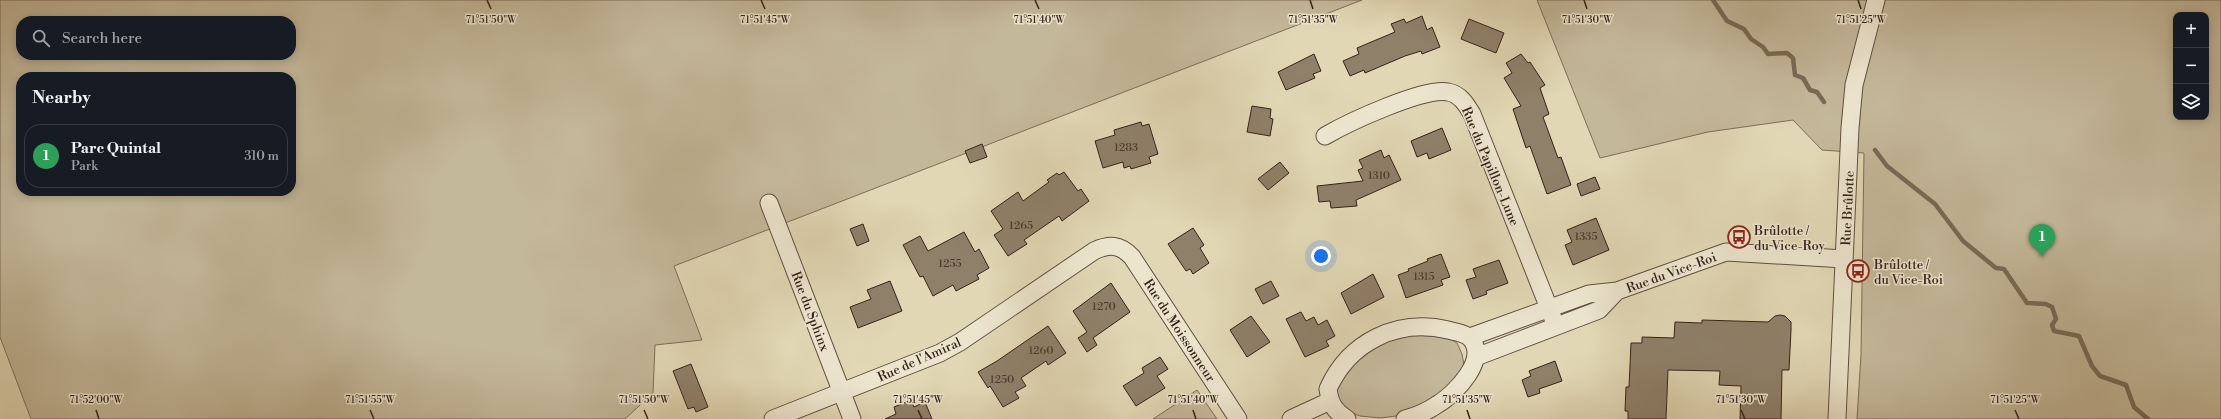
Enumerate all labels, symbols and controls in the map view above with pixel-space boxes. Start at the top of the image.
map controls [2173,12,2209,120]
button: + [2173,12,2209,48]
text: 71°51'50"W [466,14,517,26]
text: 71°51'45"W [740,14,791,26]
text: 71°51'40"W [1014,14,1065,26]
text: 71°51'35"W [1288,14,1339,26]
text: 71°51'30"W [1562,14,1613,26]
text: 71°51'25"W [1836,14,1887,26]
search box [16,16,296,60]
icon: search [30,27,52,49]
text: Search here [62,29,142,48]
button: − [2173,48,2209,84]
button: layers [2173,84,2209,120]
text: Nearby [32,87,91,109]
street label: Rue du Papillon-Lune [1458,104,1523,229]
text: Parc Quintal [71,139,161,158]
house number: 1283 [1114,141,1138,155]
text: 1 [43,148,49,164]
text: 310 m [244,148,279,164]
text: Park [71,158,98,174]
house number: 1310 [1368,169,1390,183]
street label: Rue Brûlotte [1838,170,1858,246]
house number: 1265 [1009,219,1033,233]
place label: Brûlotte / du Vice-Roy [1753,223,1826,254]
bus stop icon: Brûlotte / du Vice-Roy [1726,224,1752,250]
pin: 1 [2029,224,2055,257]
house number: 1335 [1575,230,1597,244]
your location [1311,246,1331,266]
street label: Rue du Vice-Roi [1624,249,1719,297]
house number: 1255 [938,257,962,271]
place label: Brûlotte / du Vice-Roi [1873,257,1943,288]
bus stop icon: Brûlotte / du Vice-Roi [1845,258,1871,284]
street label: Rue du Sphinx [787,269,833,354]
house number: 1315 [1413,270,1435,284]
street label: Rue du Moissonneur [1140,276,1219,386]
house number: 1270 [1092,300,1116,314]
street label: Rue de l'Amiral [875,334,964,385]
house number: 1260 [1028,344,1054,358]
house number: 1250 [990,373,1014,387]
text: 71°52'00"W [69,394,123,406]
text: 71°51'55"W [345,394,396,406]
text: 71°51'50"W [619,394,670,406]
text: 71°51'45"W [893,394,944,406]
text: 71°51'40"W [1168,394,1219,406]
text: 71°51'35"W [1442,394,1493,406]
text: 71°51'30"W [1716,394,1767,406]
text: 71°51'25"W [1990,394,2041,406]

